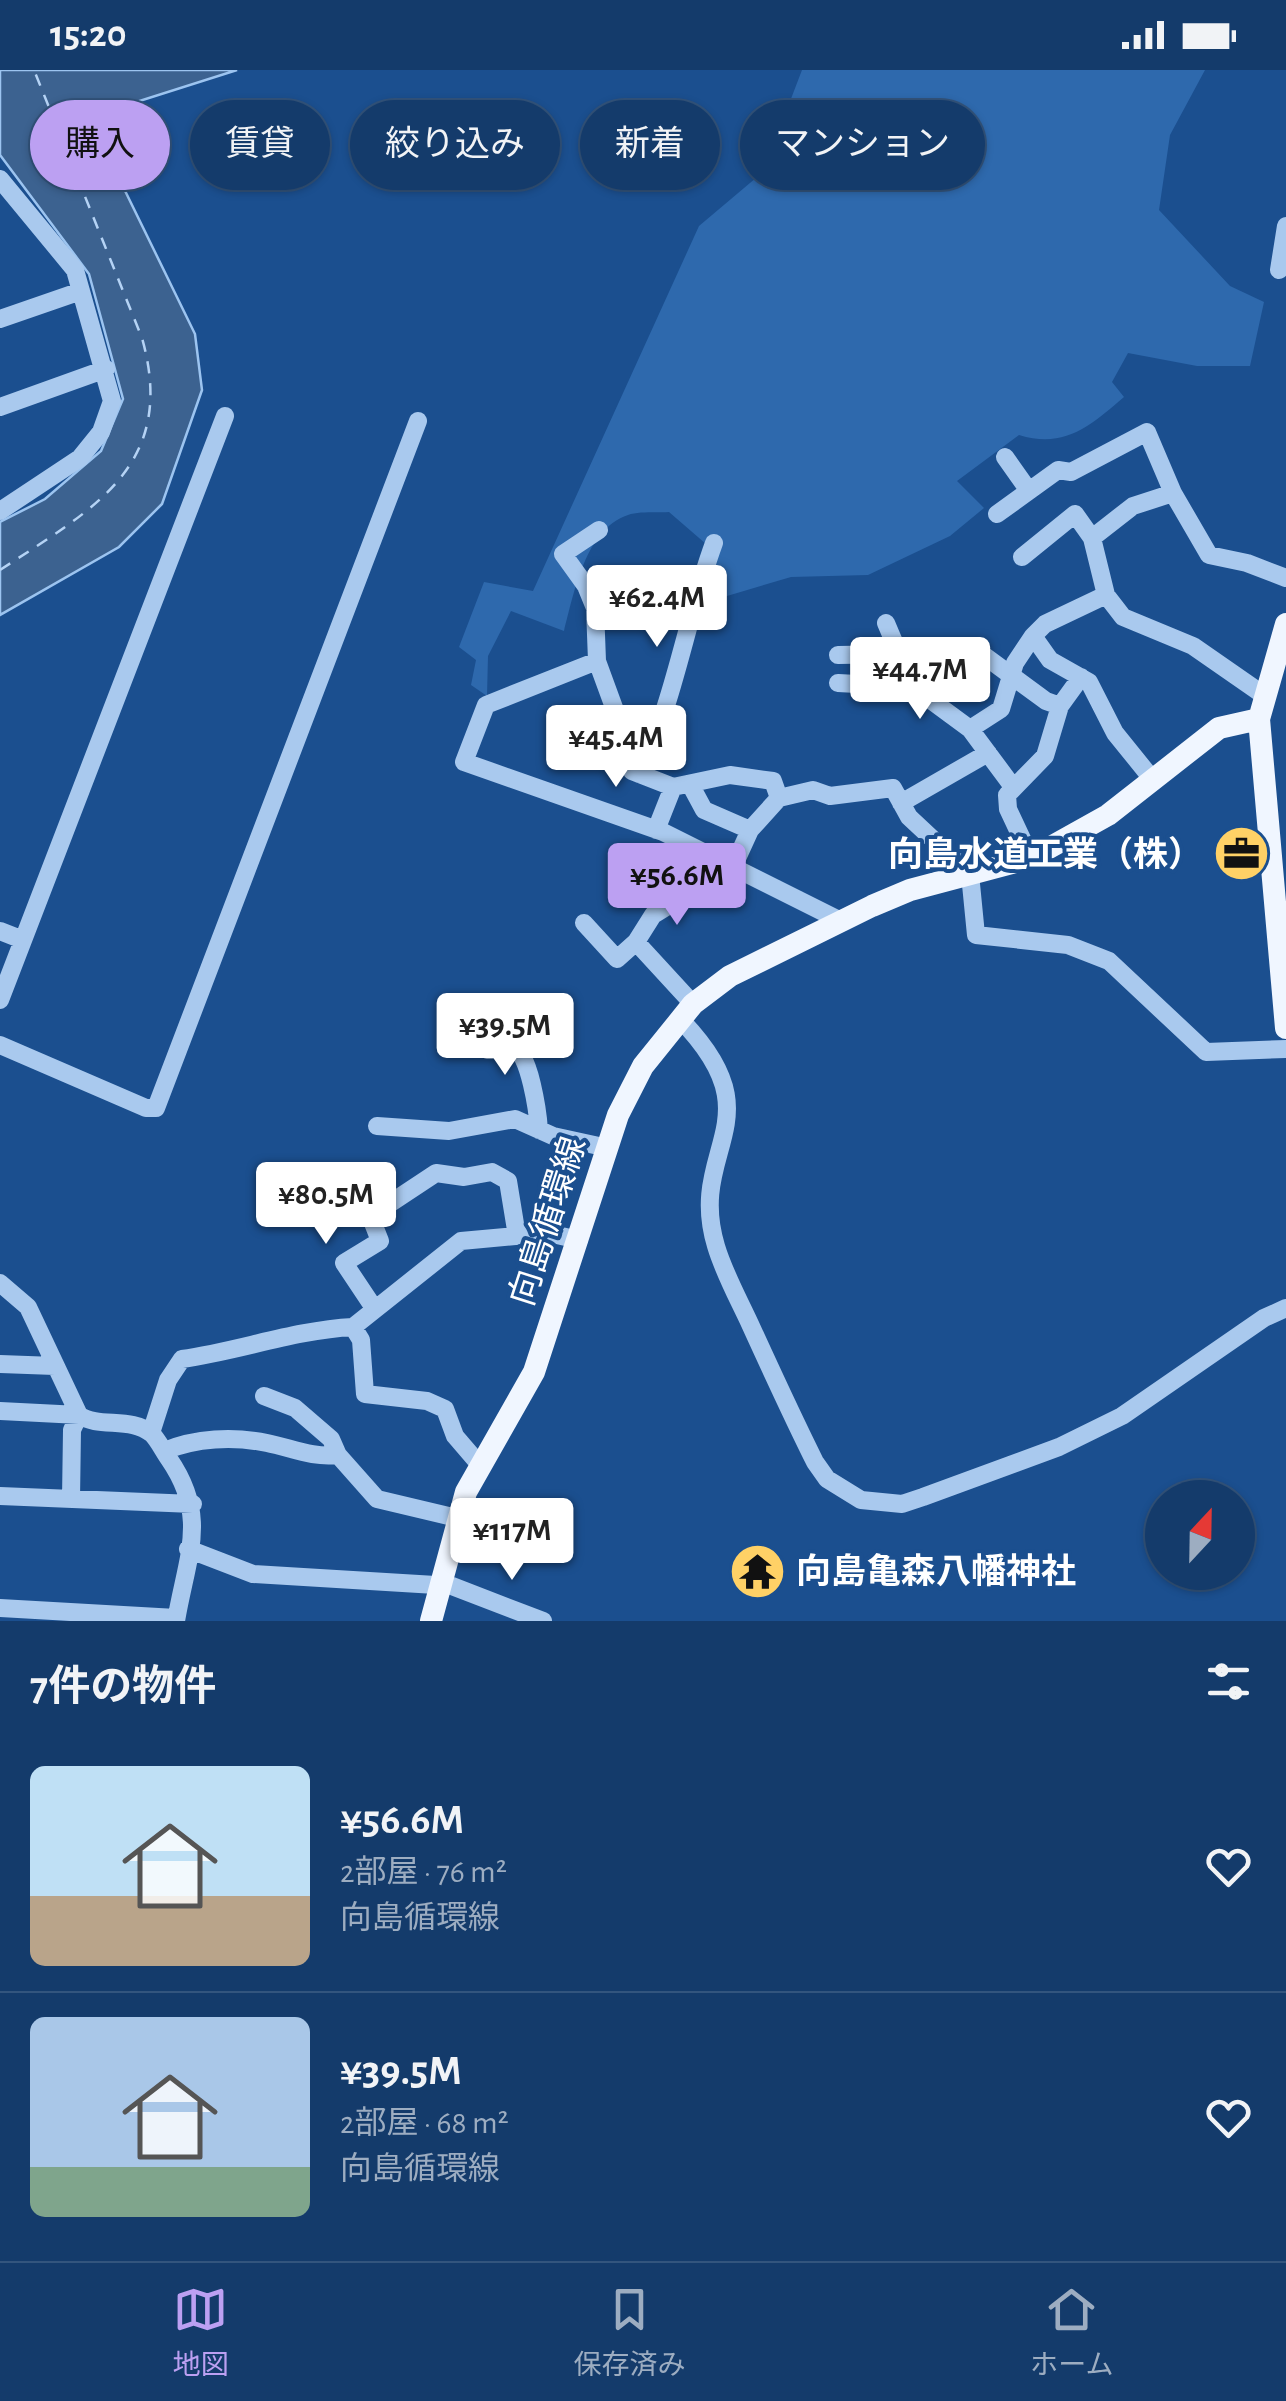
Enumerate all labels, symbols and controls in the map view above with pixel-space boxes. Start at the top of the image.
text: 15:20 [50,16,127,54]
chip: 購入 [30,100,170,190]
chip: 賃貸 [190,100,330,190]
chip: 絞り込み [350,100,560,190]
chip: 新着 [580,100,720,190]
chip: マンション [740,100,985,190]
pin: ¥62.4M [576,565,738,650]
text: ¥62.4M [609,581,705,613]
pin: ¥44.7M [839,637,1001,722]
text: ¥44.7M [872,653,968,685]
pin: ¥45.4M [535,705,697,790]
text: ¥45.4M [568,721,664,753]
office icon: 向島水道工業（株） [1212,824,1272,884]
place label: 向島水道工業（株） [888,835,1203,873]
pin: ¥56.6M [596,843,758,928]
text: ¥56.6M [630,859,724,891]
pin: ¥39.5M [424,993,586,1078]
text: ¥39.5M [459,1009,551,1041]
street label: 向島循環線 [503,1132,592,1310]
pin: ¥80.5M [245,1162,407,1247]
text: ¥80.5M [278,1178,374,1210]
north arrow [1145,1480,1255,1590]
map controls [1145,1480,1255,1590]
pin: ¥117M [442,1498,582,1583]
text: ¥117M [472,1514,552,1546]
temple icon: 向島亀森八幡神社 [727,1541,787,1601]
place label: 向島亀森八幡神社 [796,1553,1076,1590]
icon: filters [1201,1654,1256,1709]
text: 7件の物件 [30,1666,216,1708]
text: ¥56.6M [340,1799,464,1841]
icon: home [110,1806,230,1926]
icon: heart [1201,1839,1256,1894]
text: 2部屋 · 76 m² [340,1856,507,1888]
text: 向島循環線 [340,1902,500,1934]
text: ¥39.5M [340,2050,462,2092]
icon: home [110,2057,230,2177]
icon: heart [1201,2090,1256,2145]
text: 2部屋 · 68 m² [340,2107,509,2139]
text: 向島循環線 [340,2153,500,2185]
tab: 地図 [172,2282,228,2383]
tab: 保存済み [573,2282,685,2383]
tab: ホーム [1030,2282,1114,2383]

